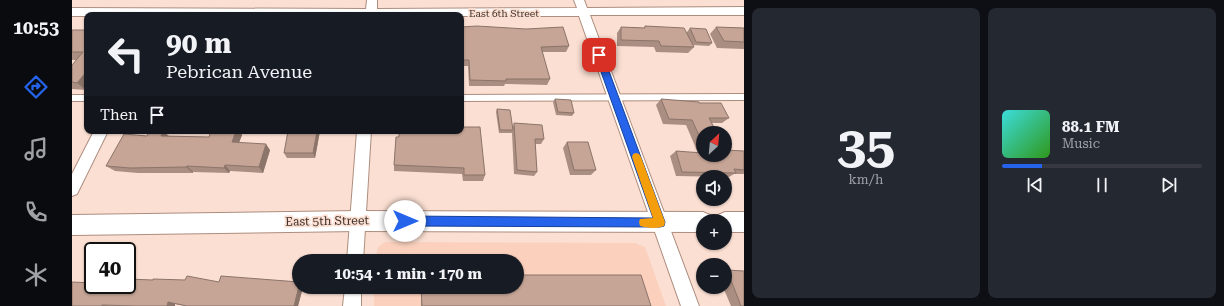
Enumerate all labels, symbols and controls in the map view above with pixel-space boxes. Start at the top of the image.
street label: East 6th Street [469,8,539,19]
text: 10:53 [13,17,59,38]
text: 90 m [166,27,231,60]
icon: left [100,28,152,80]
pin [582,38,616,72]
icon: arrive [588,44,610,66]
text: Pebrican Avenue [166,61,312,82]
icon: directions [22,73,50,101]
icon: arrive [146,104,168,126]
text: Then [100,106,138,124]
text: 35 [837,115,895,176]
text: 88.1 FM [1062,118,1119,136]
north arrow [696,126,732,162]
map controls [696,126,732,294]
icon: music [22,135,50,163]
text: Music [1062,136,1100,151]
button: sound [696,170,732,206]
text: km/h [849,172,883,187]
icon: previous [1024,174,1046,196]
icon: pause [1091,174,1113,196]
icon: next [1158,174,1180,196]
icon: phone [22,198,50,226]
position arrow [384,200,426,242]
street label: East 5th Street [285,213,370,229]
button: + [696,214,732,250]
speed limit sign: 40 [84,242,136,294]
button: − [696,258,732,294]
icon: climate [22,261,50,289]
text: 10:54 · 1 min · 170 m [334,265,482,283]

